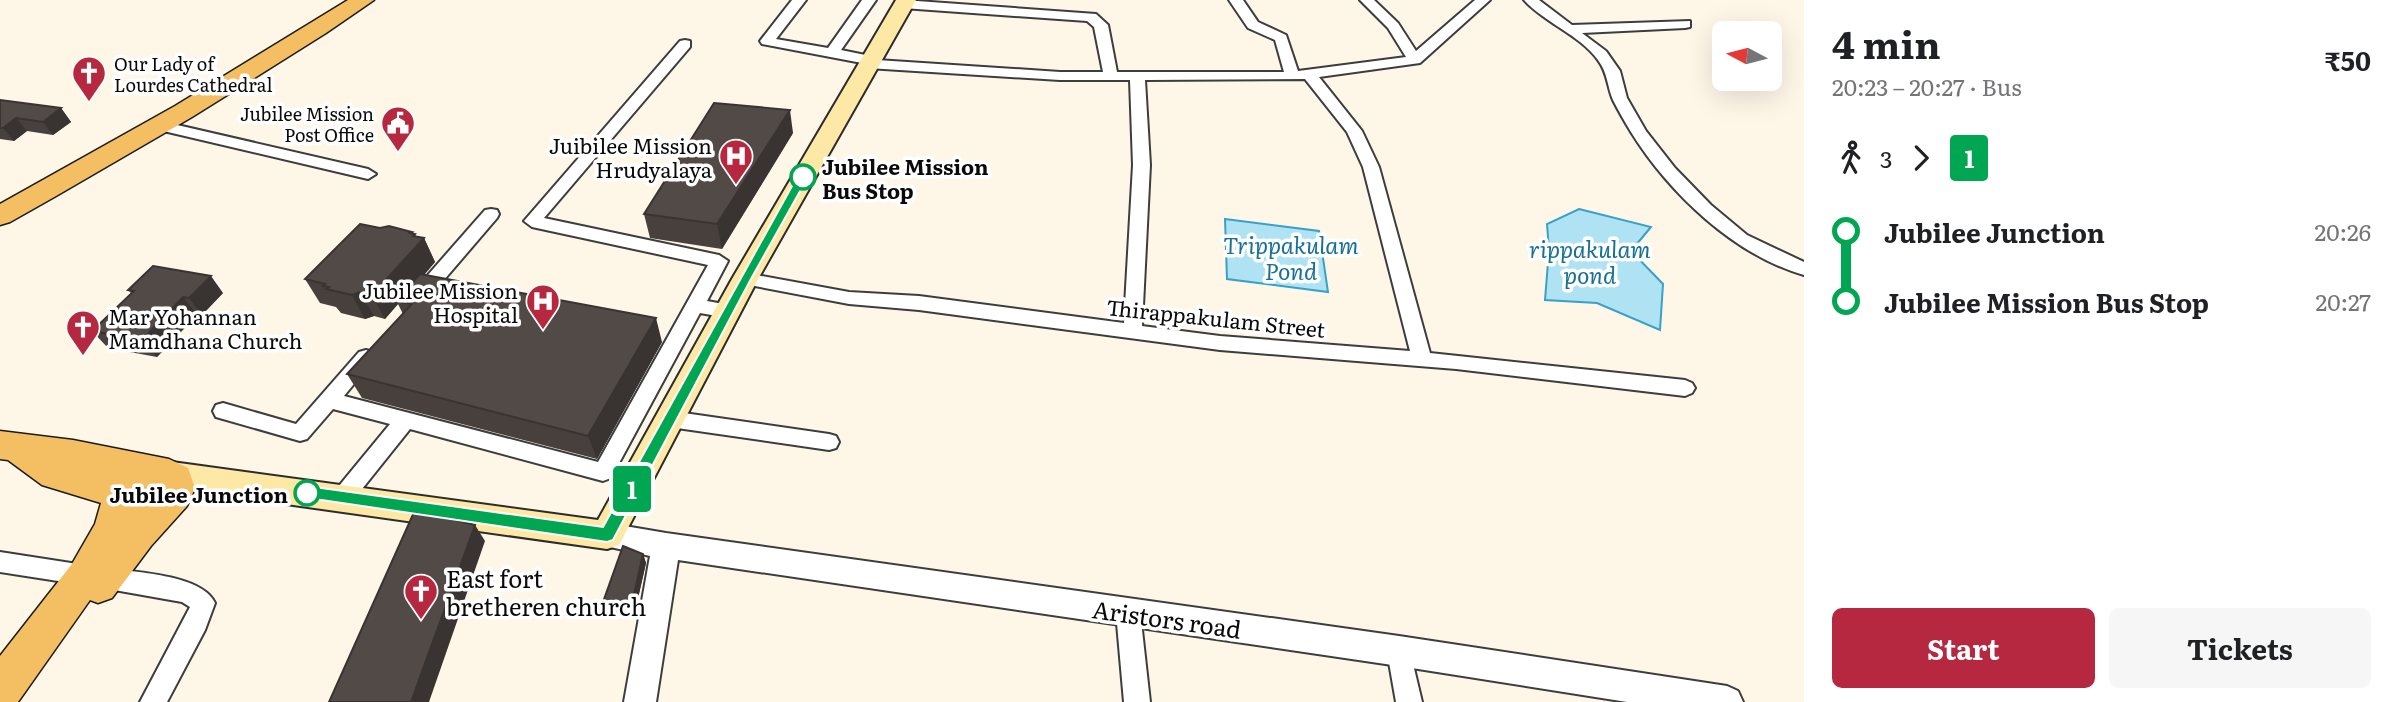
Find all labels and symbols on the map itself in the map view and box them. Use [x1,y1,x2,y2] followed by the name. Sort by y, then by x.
[1712,21,1782,91] north arrow
[114,50,272,98] place label: Our Lady of Lourdes Cathedral
[70,54,108,103] church icon: Our Lady of Lourdes Cathedral
[240,100,374,148] place label: Jubilee Mission Post Office
[379,104,417,153] public building icon: Jubilee Mission Post Office
[549,129,713,184] place label: Juibilee Mission Hrudyalaya
[717,137,755,186] hospital icon: Juibilee Mission Hrudyalaya
[822,150,989,205] place label: Jubilee Mission Bus Stop
[790,164,816,190] marker: Jubilee Mission Bus Stop
[1223,227,1359,287] water label: Trippakulam Pond
[1529,231,1651,291] water label: rippakulam pond
[362,274,518,329] place label: Jubilee Mission Hospital
[524,282,562,331] hospital icon: Jubilee Mission Hospital
[1105,290,1327,344] street label: Thirappakulam Street
[108,300,302,355] place label: Mar Yohannan Mamdhana Church
[64,308,102,357] church icon: Mar Yohannan Mamdhana Church
[609,466,655,512] line badge: 1
[110,478,288,509] place label: Jubilee Junction
[294,480,320,506] marker: Jubilee Junction
[446,560,646,623] place label: East fort bretheren church
[402,572,440,621] church icon: East fort bretheren church
[1090,590,1244,646] street label: Aristors road

